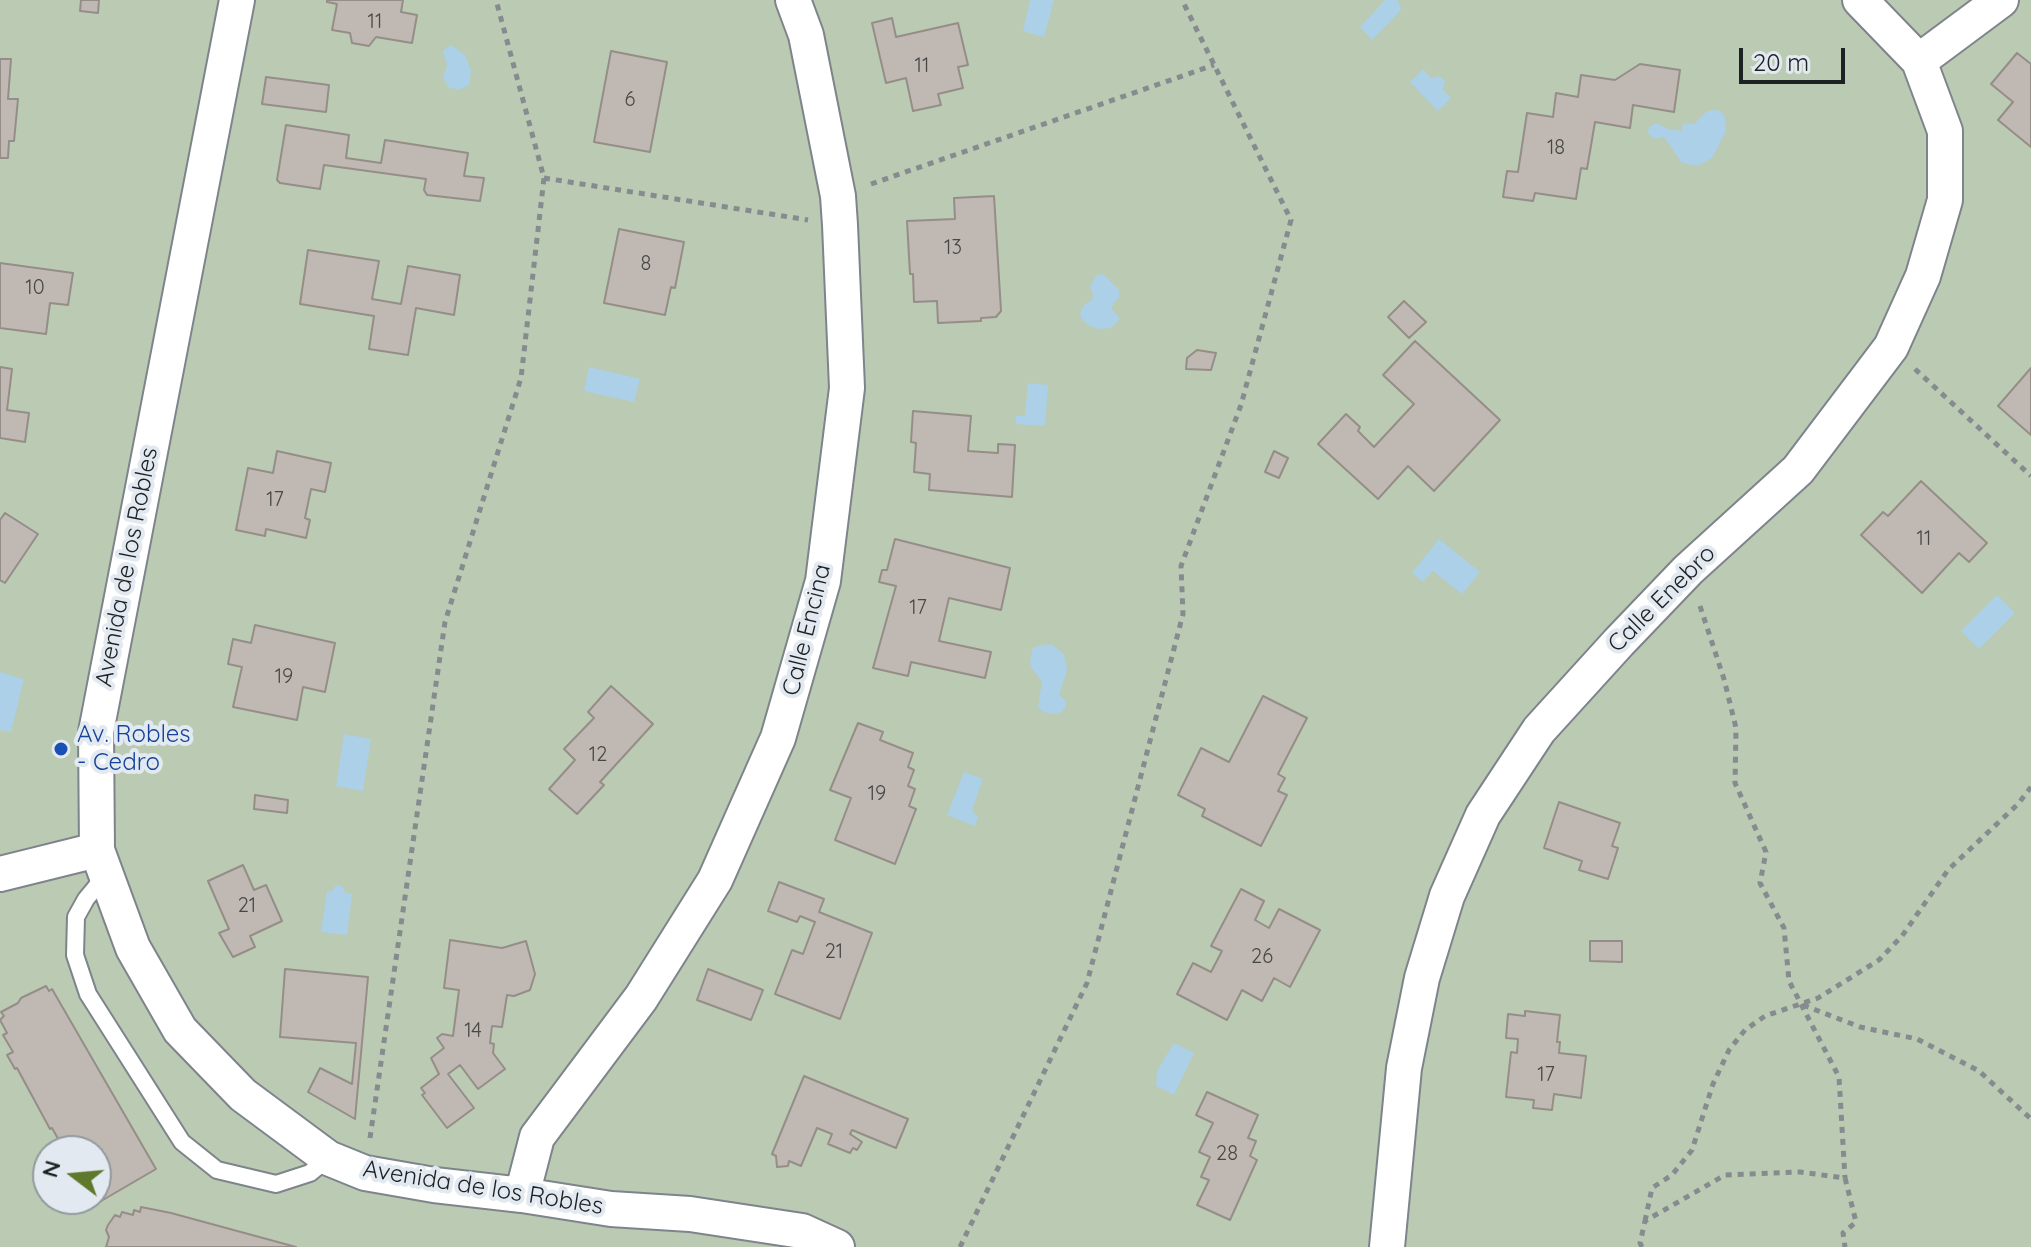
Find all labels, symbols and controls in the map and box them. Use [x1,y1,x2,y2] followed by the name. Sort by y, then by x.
[368,10,382,34] house number: 11
[1743,32,1849,82] scale bar
[1753,47,1809,77] text: 20 m
[915,54,929,78] house number: 11
[625,88,635,112] house number: 6
[1547,136,1565,160] house number: 18
[944,236,962,260] house number: 13
[641,252,651,276] house number: 8
[25,276,45,300] house number: 10
[90,445,164,689] street label: Avenida de los Robles
[266,488,284,512] house number: 17
[1917,527,1931,551] house number: 11
[1602,539,1722,659] street label: Calle Enebro
[777,561,837,699] street label: Calle Encina
[909,596,927,620] house number: 17
[275,665,293,689] house number: 19
[77,721,191,777] place label: Av. Robles - Cedro
[52,740,70,758] marker: Av. Robles - Cedro
[589,743,607,767] house number: 12
[868,782,886,806] house number: 19
[238,894,256,918] house number: 21
[825,940,843,964] house number: 21
[1251,945,1273,969] house number: 26
[464,1019,482,1043] house number: 14
[1537,1063,1555,1087] house number: 17
[32,1135,112,1215] north arrow
[1216,1142,1238,1166] house number: 28
[361,1155,605,1221] street label: Avenida de los Robles
[35,1157,67,1181] text: N

